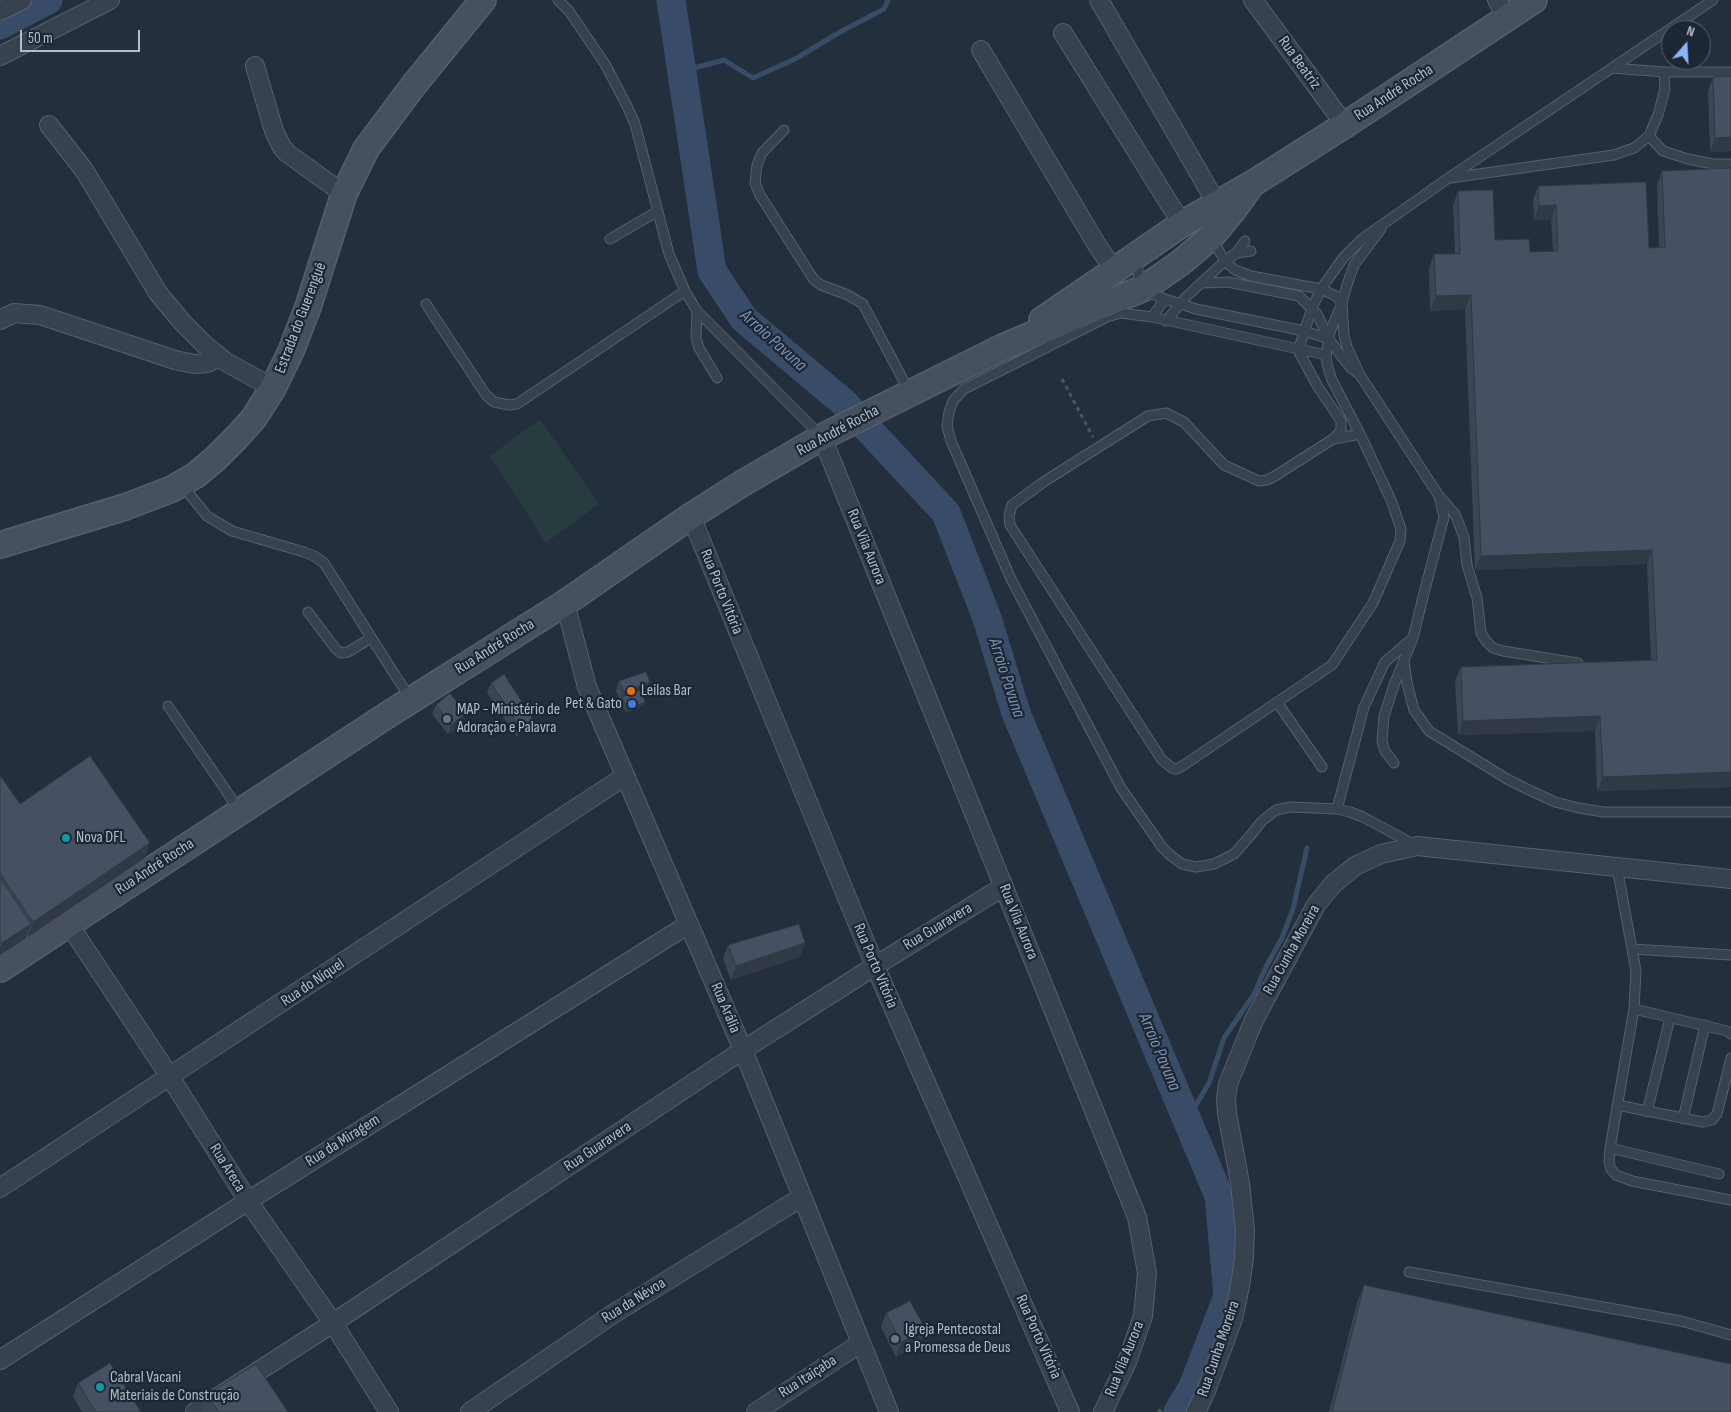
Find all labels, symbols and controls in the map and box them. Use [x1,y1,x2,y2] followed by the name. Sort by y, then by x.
[22,20,142,52] scale bar
[1661,20,1711,70] north arrow
[1684,22,1697,41] text: N
[28,29,53,48] text: 50 m
[1273,33,1325,93] street label: Rua Beatriz
[1351,60,1437,126] street label: Rua André Rocha
[271,260,331,376] street label: Estrada do Guerenguê
[735,305,811,377] water label: Arroio Pavuna
[794,401,882,461] street label: Rua André Rocha
[842,506,890,588] street label: Rua Vila Aurora
[695,547,747,637] street label: Rua Porto Vitória
[452,615,538,679] street label: Rua André Rocha
[983,636,1029,720] water label: Arroio Pavuna
[641,681,691,701] place label: Leilas Bar
[625,685,637,697] marker: Leilas Bar
[565,694,622,714] place label: Pet & Gato
[626,698,638,710] marker: Pet & Gato
[457,700,560,738] place label: MAP - Ministério de Adoração e Palavra
[441,713,453,725] marker: MAP - Ministério de Adoração e Palavra
[76,828,125,848] place label: Nova DFL
[60,832,72,844] marker: Nova DFL
[112,834,198,900] street label: Rua André Rocha
[994,881,1042,963] street label: Rua Vila Aurora
[900,899,976,955] street label: Rua Guaravera
[1259,902,1325,998] street label: Rua Cunha Moreira
[849,921,901,1011] street label: Rua Porto Vitória
[278,955,348,1011] street label: Rua do Níquel
[706,980,744,1036] street label: Rua Arália
[1133,1010,1185,1094] water label: Arroio Pavuna
[302,1111,384,1171] street label: Rua da Miragem
[561,1118,635,1176] street label: Rua Guaravera
[205,1140,249,1196] street label: Rua Areca
[599,1274,669,1328] street label: Rua da Névoa
[1011,1292,1065,1382] street label: Rua Porto Vitória
[1194,1299,1244,1399] street label: Rua Cunha Moreira
[1101,1318,1149,1400] street label: Rua Vila Aurora
[905,1320,1010,1358] place label: Igreja Pentecostal a Promessa de Deus
[889,1333,901,1345] marker: Igreja Pentecostal a Promessa de Deus
[775,1351,841,1403] street label: Rua Itaiçaba
[110,1368,239,1406] place label: Cabral Vacani Materiais de Construção
[94,1381,106,1393] marker: Cabral Vacani Materiais de Construção

